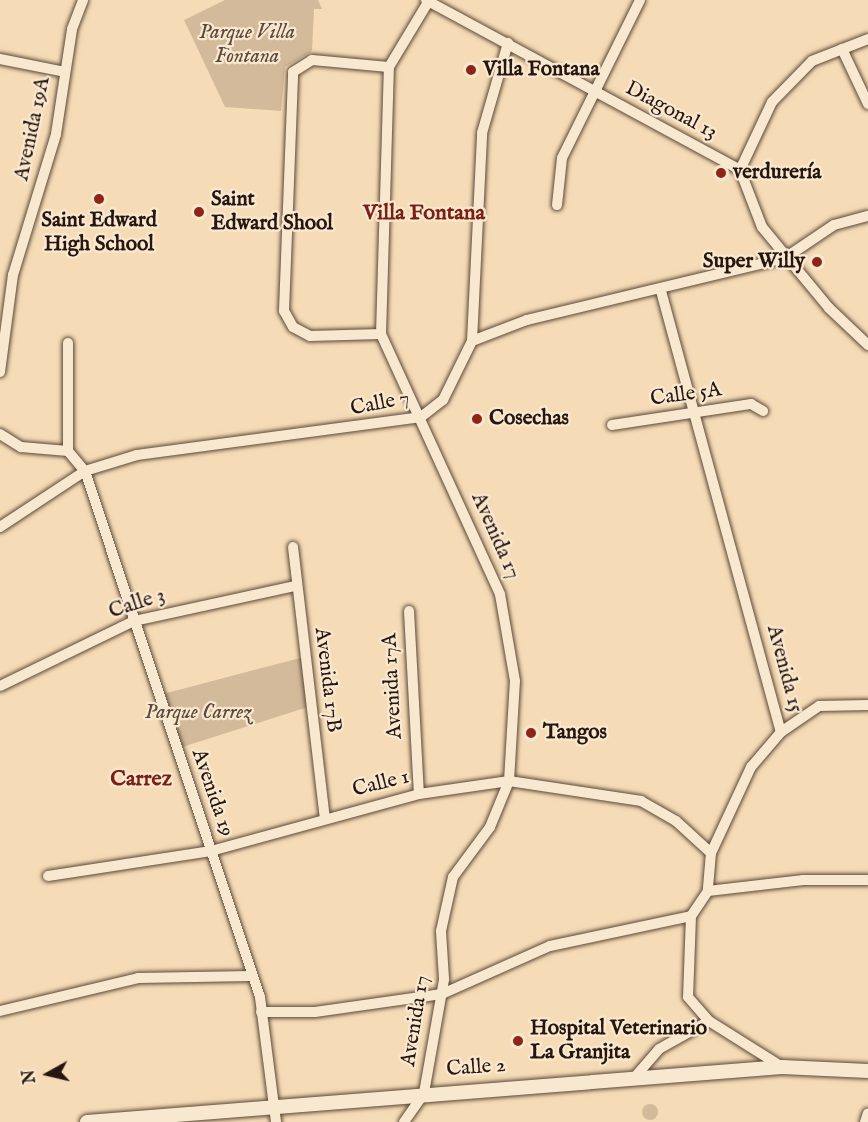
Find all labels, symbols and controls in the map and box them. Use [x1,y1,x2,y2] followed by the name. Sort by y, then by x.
[199,20,295,70] park label: Parque Villa Fontana
[483,57,600,83] place label: Villa Fontana
[464,63,478,77] marker: Villa Fontana
[10,75,56,183] street label: Avenida 19A
[621,76,721,146] street label: Diagonal 13
[733,160,821,186] place label: verdurería
[714,166,728,180] marker: verdurería
[211,187,333,237] place label: Saint Edward Shool
[92,192,106,206] marker: Saint Edward High School
[363,201,485,227] district label: Villa Fontana
[192,205,206,219] marker: Saint Edward Shool
[41,208,157,258] place label: Saint Edward High School
[703,249,805,275] place label: Super Willy
[810,255,824,269] marker: Super Willy
[649,378,723,412] street label: Calle 5A
[348,386,412,422] street label: Calle 7
[489,406,569,432] place label: Cosechas
[470,412,484,426] marker: Cosechas
[465,489,525,583] street label: Avenida 17
[106,583,168,625] street label: Calle 3
[760,622,808,716] street label: Avenida 15
[308,626,346,734] street label: Avenida 17B
[378,632,408,740] street label: Avenida 17A
[145,700,251,726] park label: Parque Carrez
[543,720,607,746] place label: Tangos
[524,726,538,740] marker: Tangos
[185,746,239,840] street label: Avenida 19
[350,765,412,803] street label: Calle 1
[110,767,172,793] district label: Carrez
[396,974,436,1068] street label: Avenida 17
[530,1016,707,1066] place label: Hospital Veterinario La Granjita
[511,1034,525,1048] marker: Hospital Veterinario La Granjita
[18,1044,78,1104] north arrow
[445,1053,507,1083] street label: Calle 2
[19,1068,41,1085] text: N

